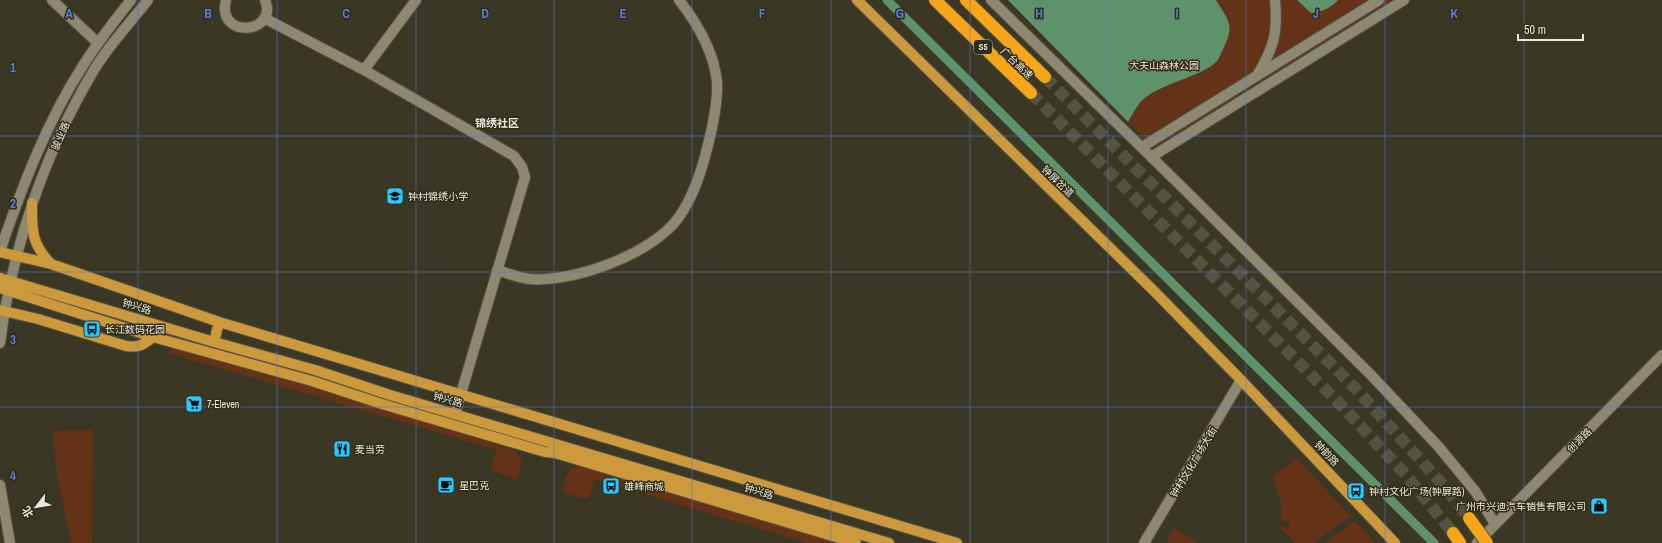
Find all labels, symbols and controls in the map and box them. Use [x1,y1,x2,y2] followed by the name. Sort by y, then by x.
[65,5,73,22] text: A
[204,5,212,22] text: B
[342,5,350,22] text: C
[481,5,489,22] text: D
[619,5,627,22] text: E
[759,5,766,22] text: F
[896,5,904,22] text: G
[1035,5,1043,22] text: H
[1176,5,1179,22] text: I
[1313,5,1319,22] text: J
[1450,5,1458,22] text: K
[1518,16,1583,42] scale bar
[1524,22,1546,38] text: 50 m
[974,40,992,54] road number: S5
[998,45,1036,82] street label: 广台高速
[10,59,16,76] text: 1
[1129,59,1199,72] park label: 大夫山森林公园
[475,116,519,130] district label: 锦绣社区
[49,120,72,153] street label: 骏业路
[1039,163,1077,200] street label: 钟屏岔道
[385,186,405,206] school or university icon: 钟村锦绣小学
[408,190,468,203] place label: 钟村锦绣小学
[10,195,16,212] text: 2
[121,296,153,317] street label: 钟兴路
[82,319,102,339] bus stop icon: 长江数码花园
[105,323,165,336] place label: 长江数码花园
[10,331,16,348] text: 3
[432,389,464,410] street label: 钟兴路
[184,394,204,414] supermarket icon: 7-Eleven
[207,398,239,411] place label: 7-Eleven
[1167,425,1220,500] street label: 钟村文化广场大街
[1564,425,1595,456] street label: 创源路
[1312,438,1342,469] street label: 钟韵路
[332,439,352,459] restaurant icon: 麦当劳
[355,443,385,456] place label: 麦当劳
[10,467,16,484] text: 4
[436,475,456,495] cafe icon: 星巴克
[601,476,621,496] bus stop icon: 雄峰商城
[459,479,489,492] place label: 星巴克
[624,480,664,493] place label: 雄峰商城
[743,481,775,502] street label: 钟兴路
[1346,481,1366,501] bus stop icon: 钟村文化广场(钟屏路)
[1369,485,1465,498] place label: 钟村文化广场(钟屏路)
[16,487,56,527] north arrow
[1589,496,1609,516] shop icon: 广州市兴迪汽车销售有限公司
[1456,500,1586,513] place label: 广州市兴迪汽车销售有限公司
[19,504,36,520] text: 北

